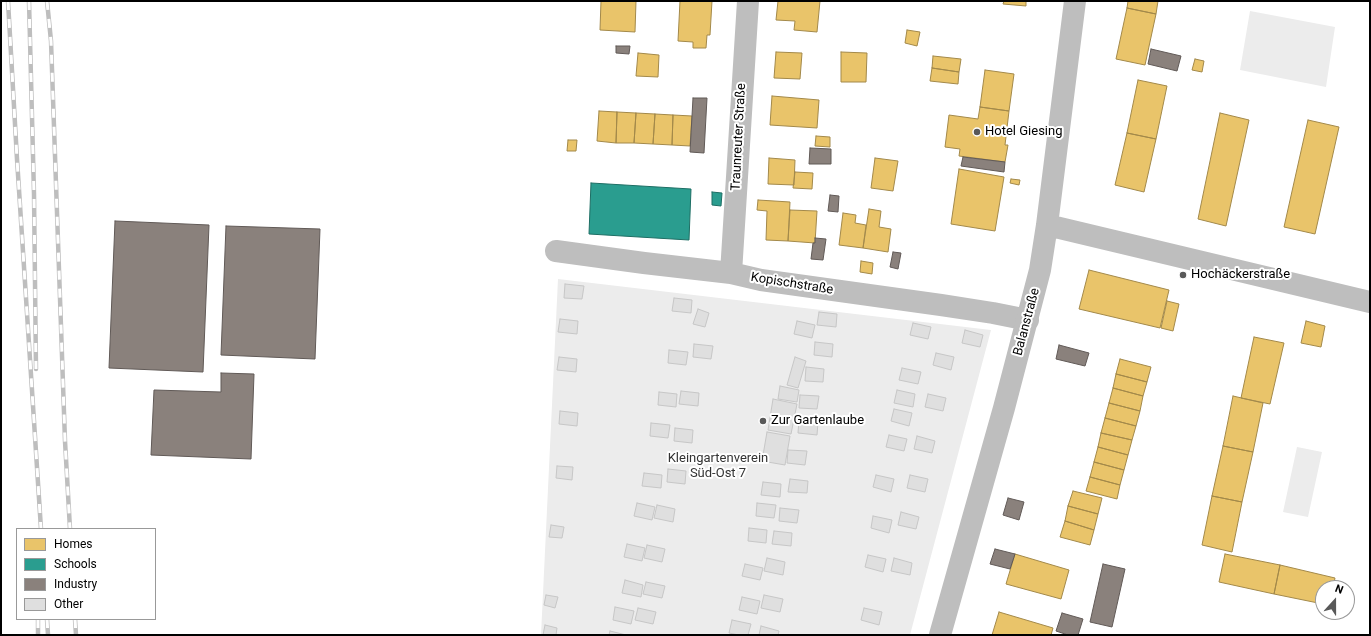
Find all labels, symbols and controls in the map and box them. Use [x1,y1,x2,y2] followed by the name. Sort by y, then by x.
[728,83,750,191] street label: Traunreuter Straße
[985,124,1062,140] place label: Hotel Giesing
[972,127,982,137] marker: Hotel Giesing
[1191,267,1290,283] place label: Hochäckerstraße
[750,270,834,298] street label: Kopischstraße
[1178,270,1188,280] marker: Hochäckerstraße
[1010,286,1044,358] street label: Balanstraße
[771,413,864,429] place label: Zur Gartenlaube
[758,416,768,426] marker: Zur Gartenlaube
[668,451,768,482] park label: Kleingartenverein Süd-Ost 7
[16,528,156,620] legend
[54,537,92,551] text: Homes
[54,557,97,571] text: Schools
[54,577,97,591] text: Industry
[1315,580,1355,620] north arrow
[1333,582,1345,597] text: N
[54,597,83,611] text: Other

